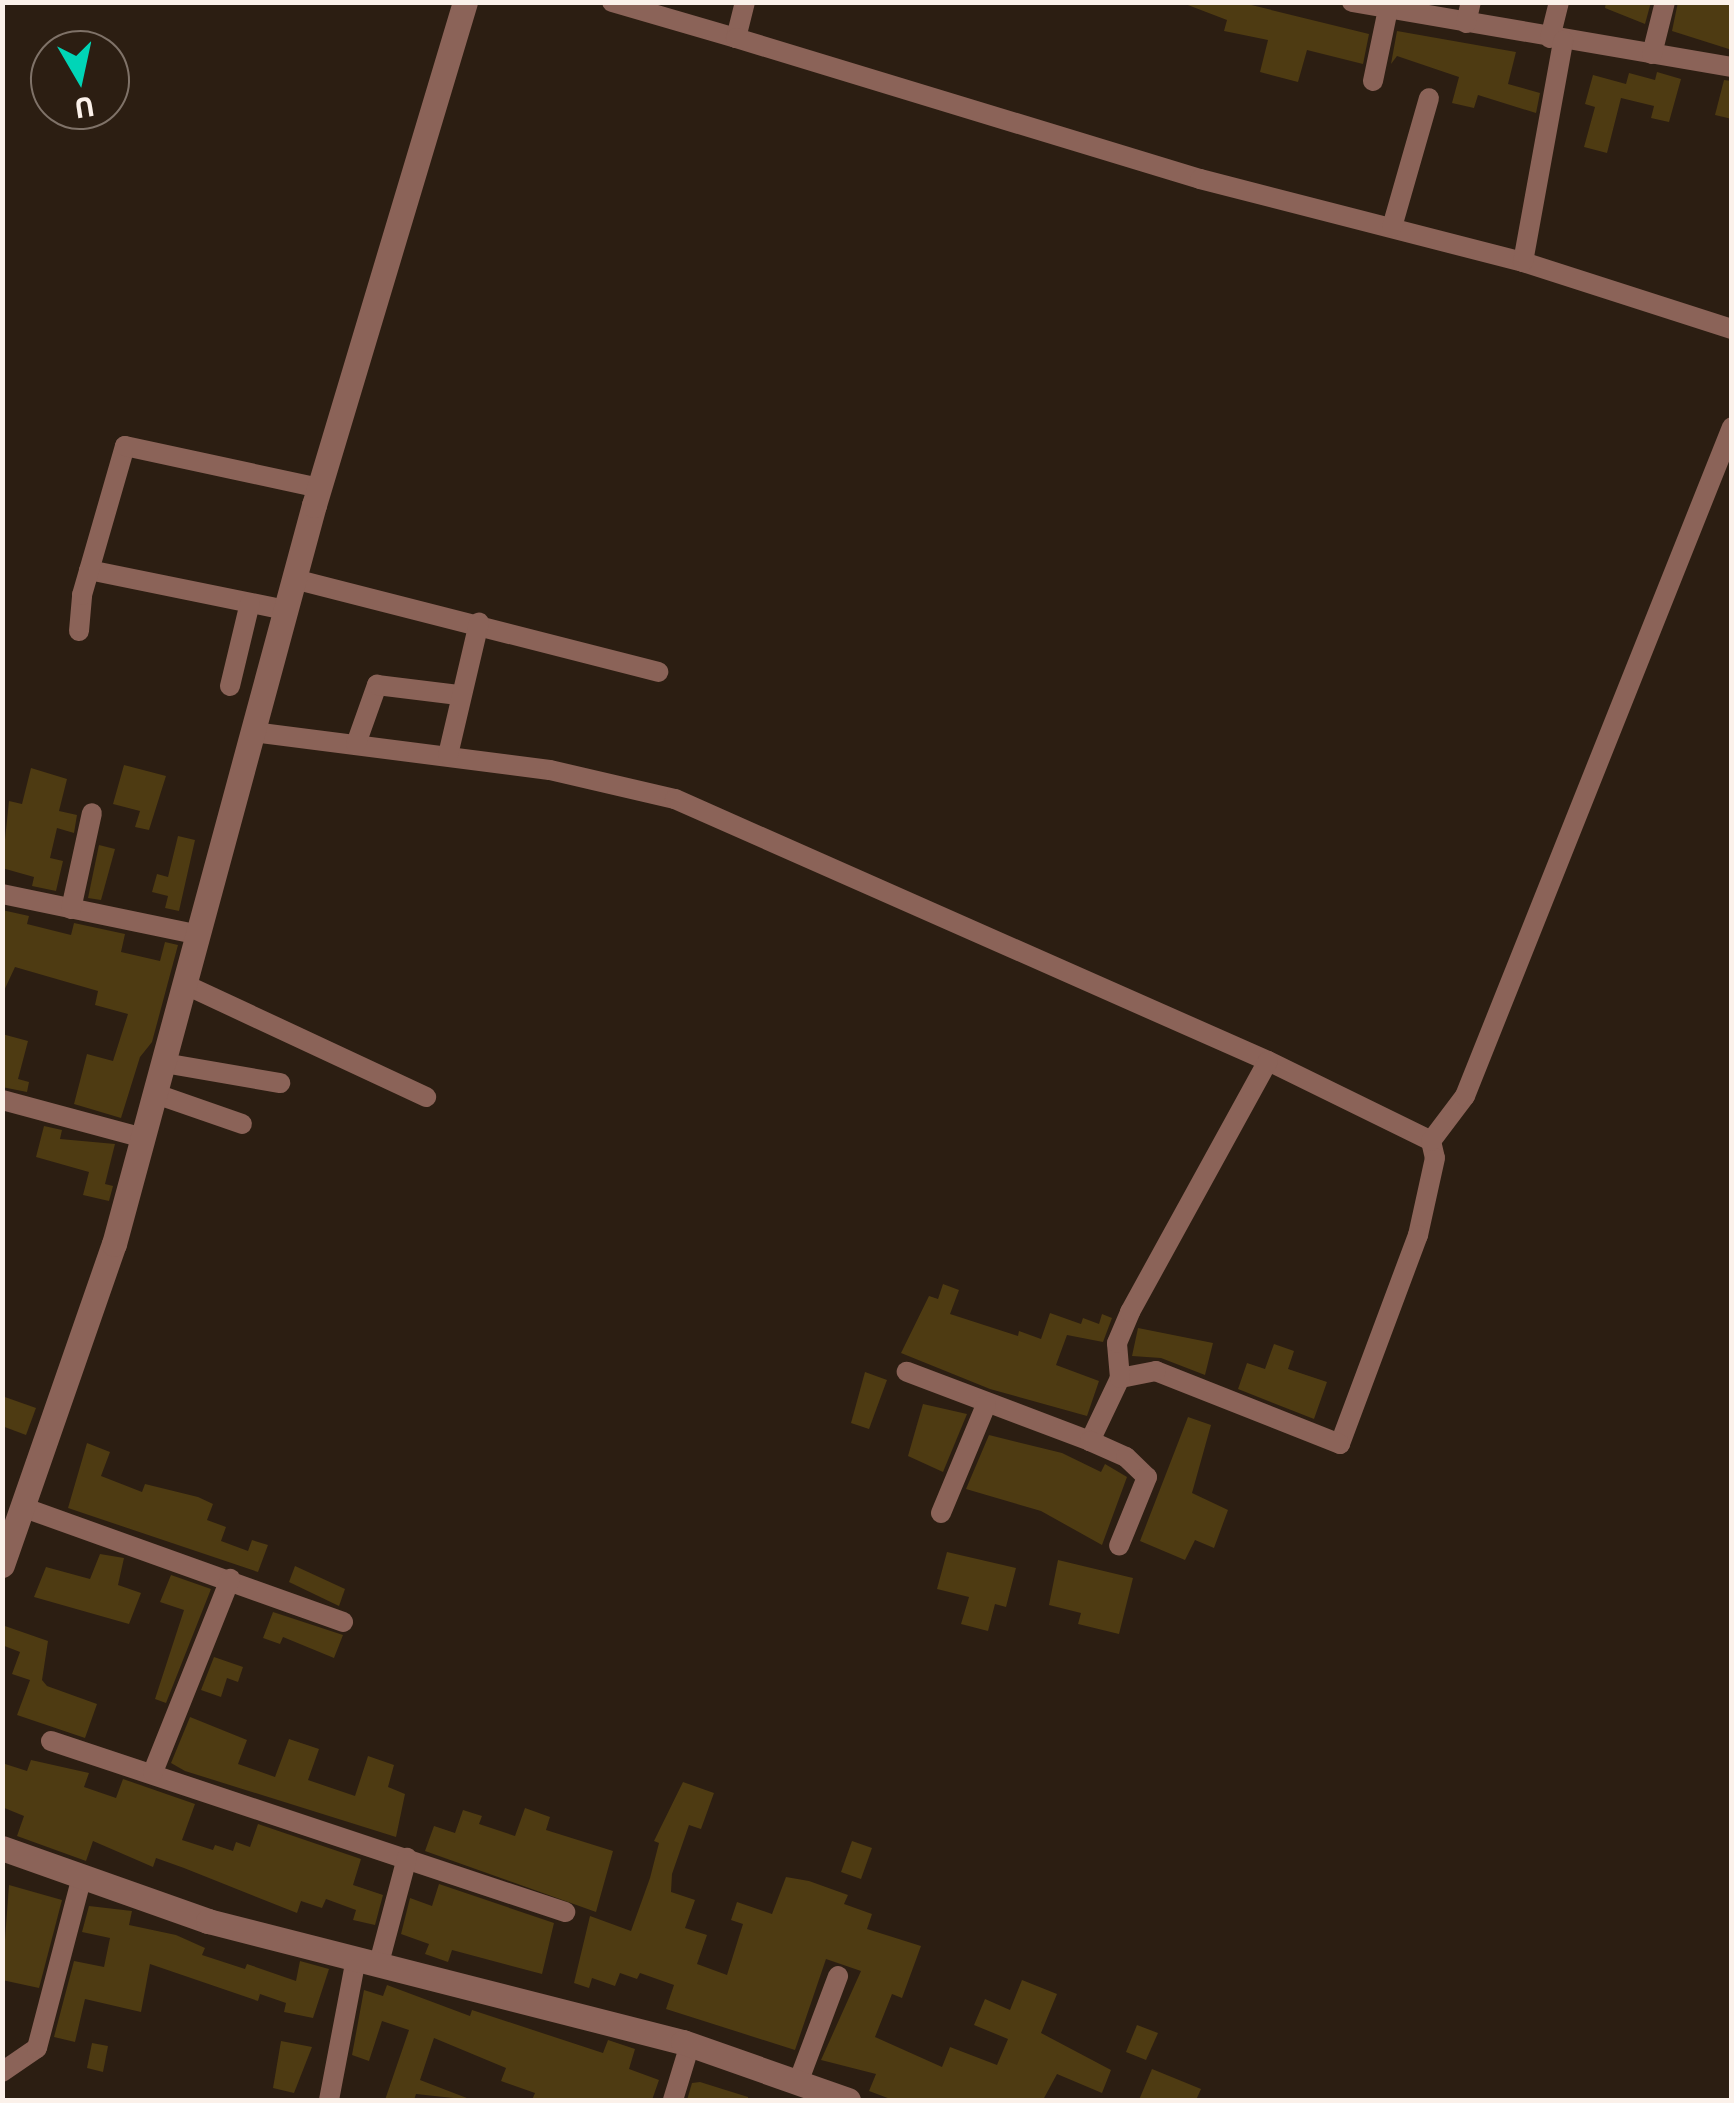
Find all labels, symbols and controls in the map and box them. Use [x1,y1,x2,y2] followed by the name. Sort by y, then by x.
[30,30,130,130] north arrow
[72,88,97,128] text: U

